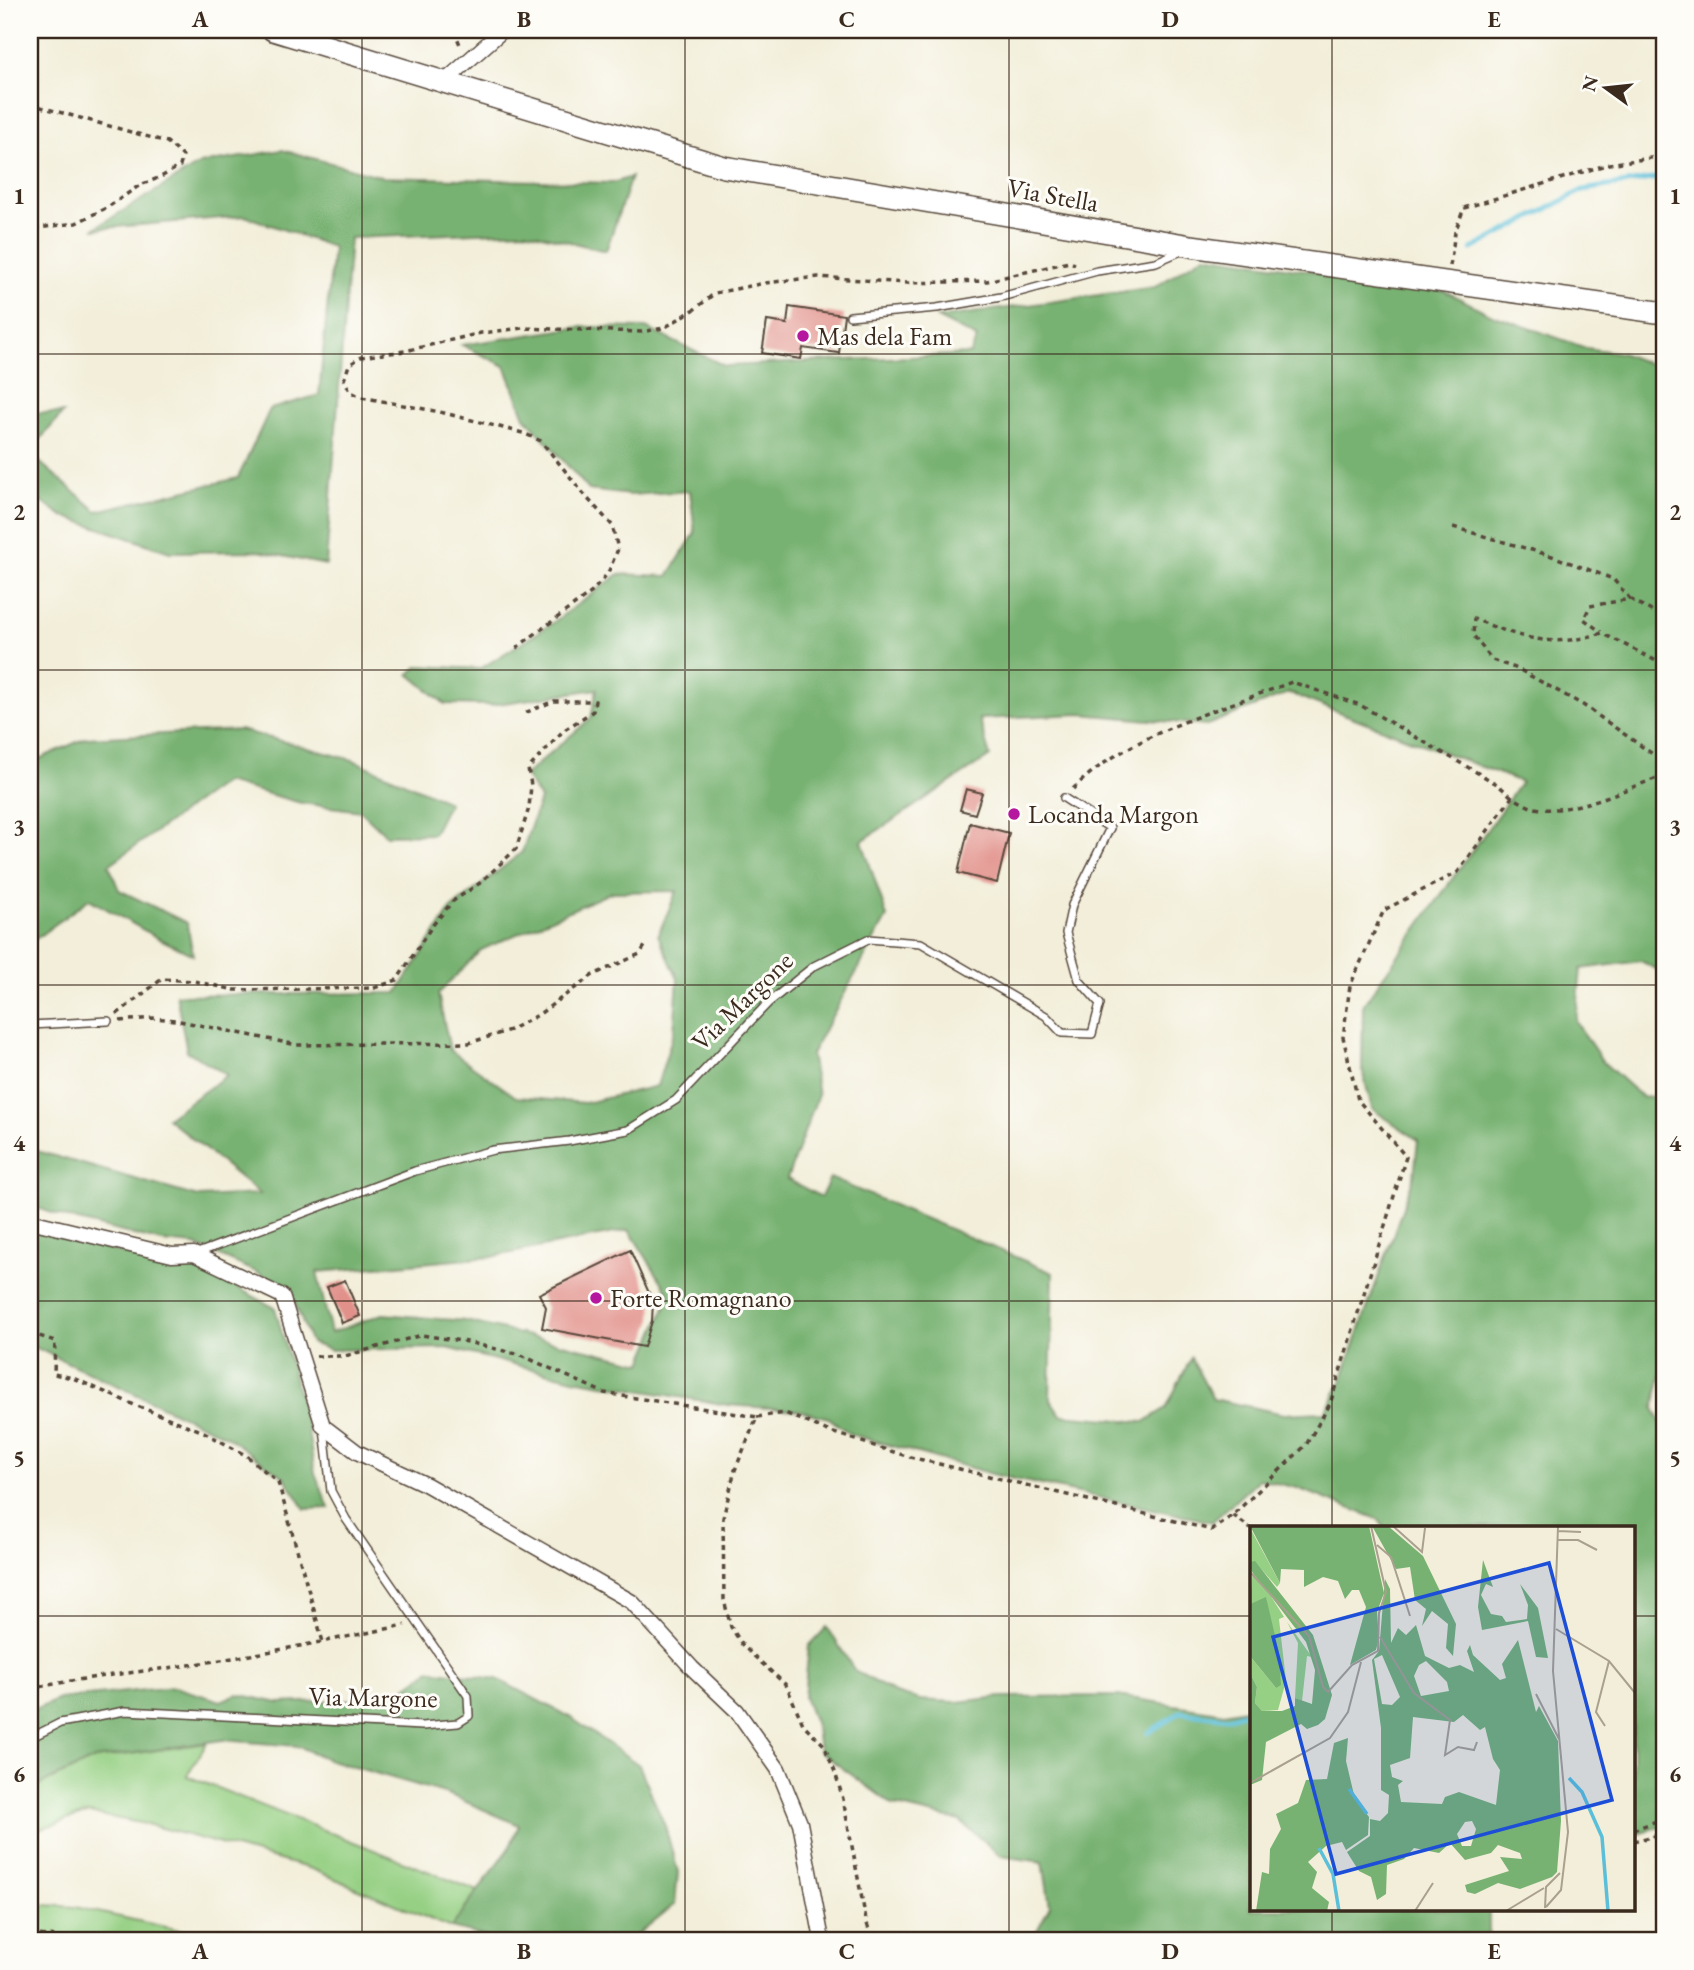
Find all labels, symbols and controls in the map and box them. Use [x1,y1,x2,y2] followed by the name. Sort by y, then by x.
[191,4,209,34] text: A
[517,4,531,34] text: B
[839,4,855,34] text: C
[1161,4,1179,34] text: D
[1487,4,1501,34] text: E
[1572,52,1642,122] north arrow
[1576,72,1604,94] text: N
[1005,170,1102,220] street label: Via Stella
[13,181,25,211] text: 1
[1669,181,1681,211] text: 1
[817,319,952,353] place label: Mas dela Fam
[795,328,811,344] marker: Mas dela Fam
[13,497,25,527] text: 2
[1669,497,1681,527] text: 2
[1028,797,1199,831] place label: Locanda Margon
[1006,806,1022,822] marker: Locanda Margon
[13,812,25,842] text: 3
[1669,812,1681,842] text: 3
[684,944,800,1058] street label: Via Margone
[13,1128,26,1158] text: 4
[1669,1128,1682,1158] text: 4
[610,1281,792,1315] place label: Forte Romagnano
[588,1290,604,1306] marker: Forte Romagnano
[13,1443,25,1473] text: 5
[1669,1443,1681,1473] text: 5
[1250,1526,1634,1910] inset map
[308,1679,438,1715] street label: Via Margone
[13,1759,25,1789] text: 6
[1669,1759,1681,1789] text: 6
[191,1936,209,1966] text: A
[517,1936,531,1966] text: B
[839,1936,855,1966] text: C
[1161,1936,1179,1966] text: D
[1487,1936,1501,1966] text: E

